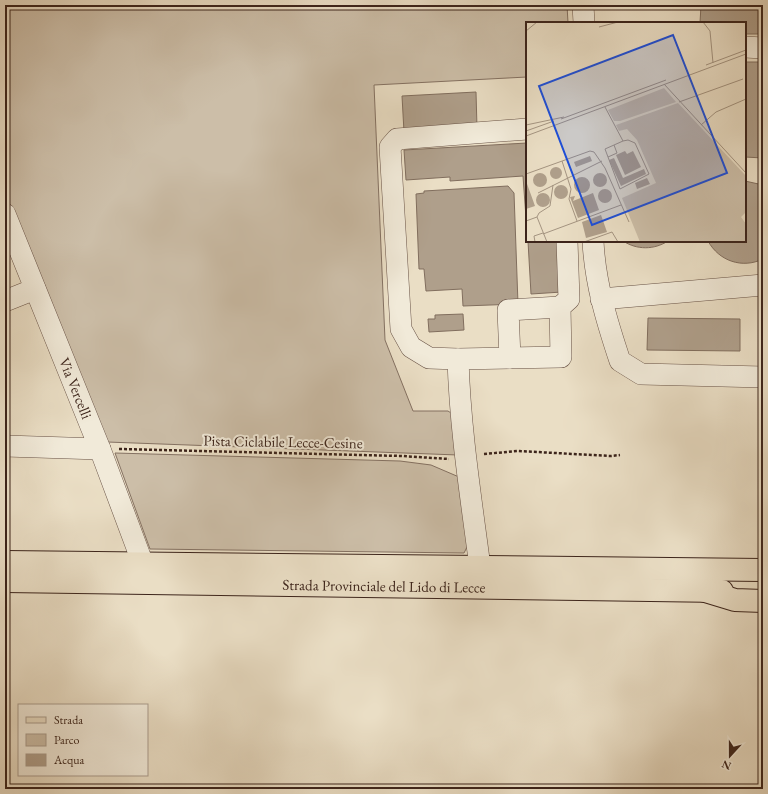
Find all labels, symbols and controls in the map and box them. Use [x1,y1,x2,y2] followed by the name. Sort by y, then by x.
[526,22,746,242] inset map
[55,355,97,422] street label: Via Vercelli
[203,431,363,452] street label: Pista Ciclabile Lecce-Cesine
[282,575,486,597] street label: Strada Provinciale del Lido di Lecce
[18,704,148,776] legend
[54,712,83,728] text: Strada
[54,732,79,748] text: Parco
[710,736,750,776] north arrow
[53,752,85,768] text: Acqua
[720,757,733,773] text: N

